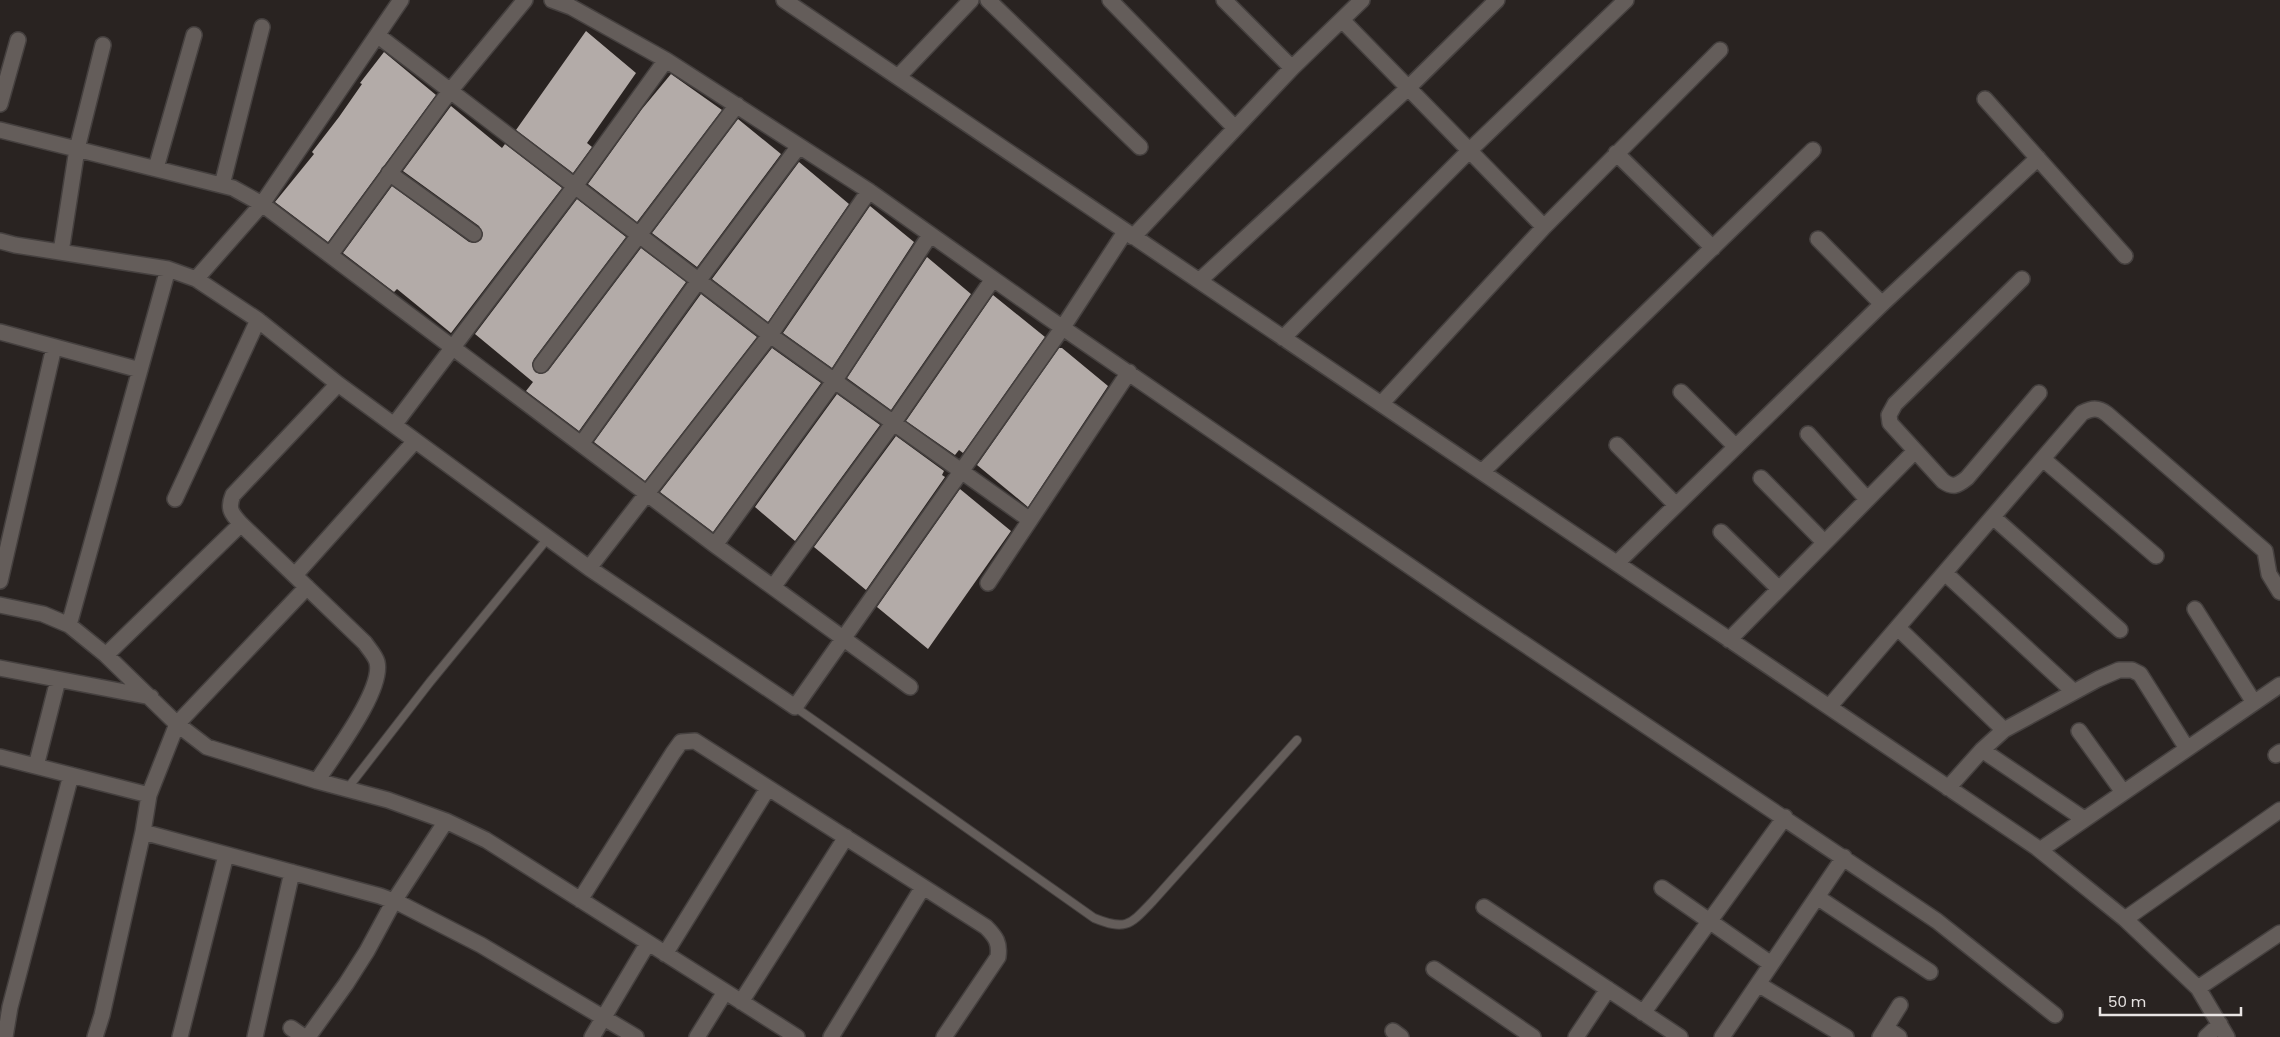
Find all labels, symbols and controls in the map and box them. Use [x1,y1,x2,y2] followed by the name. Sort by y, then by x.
[2100,984,2241,1016] scale bar
[2108,991,2146,1012] text: 50 m

